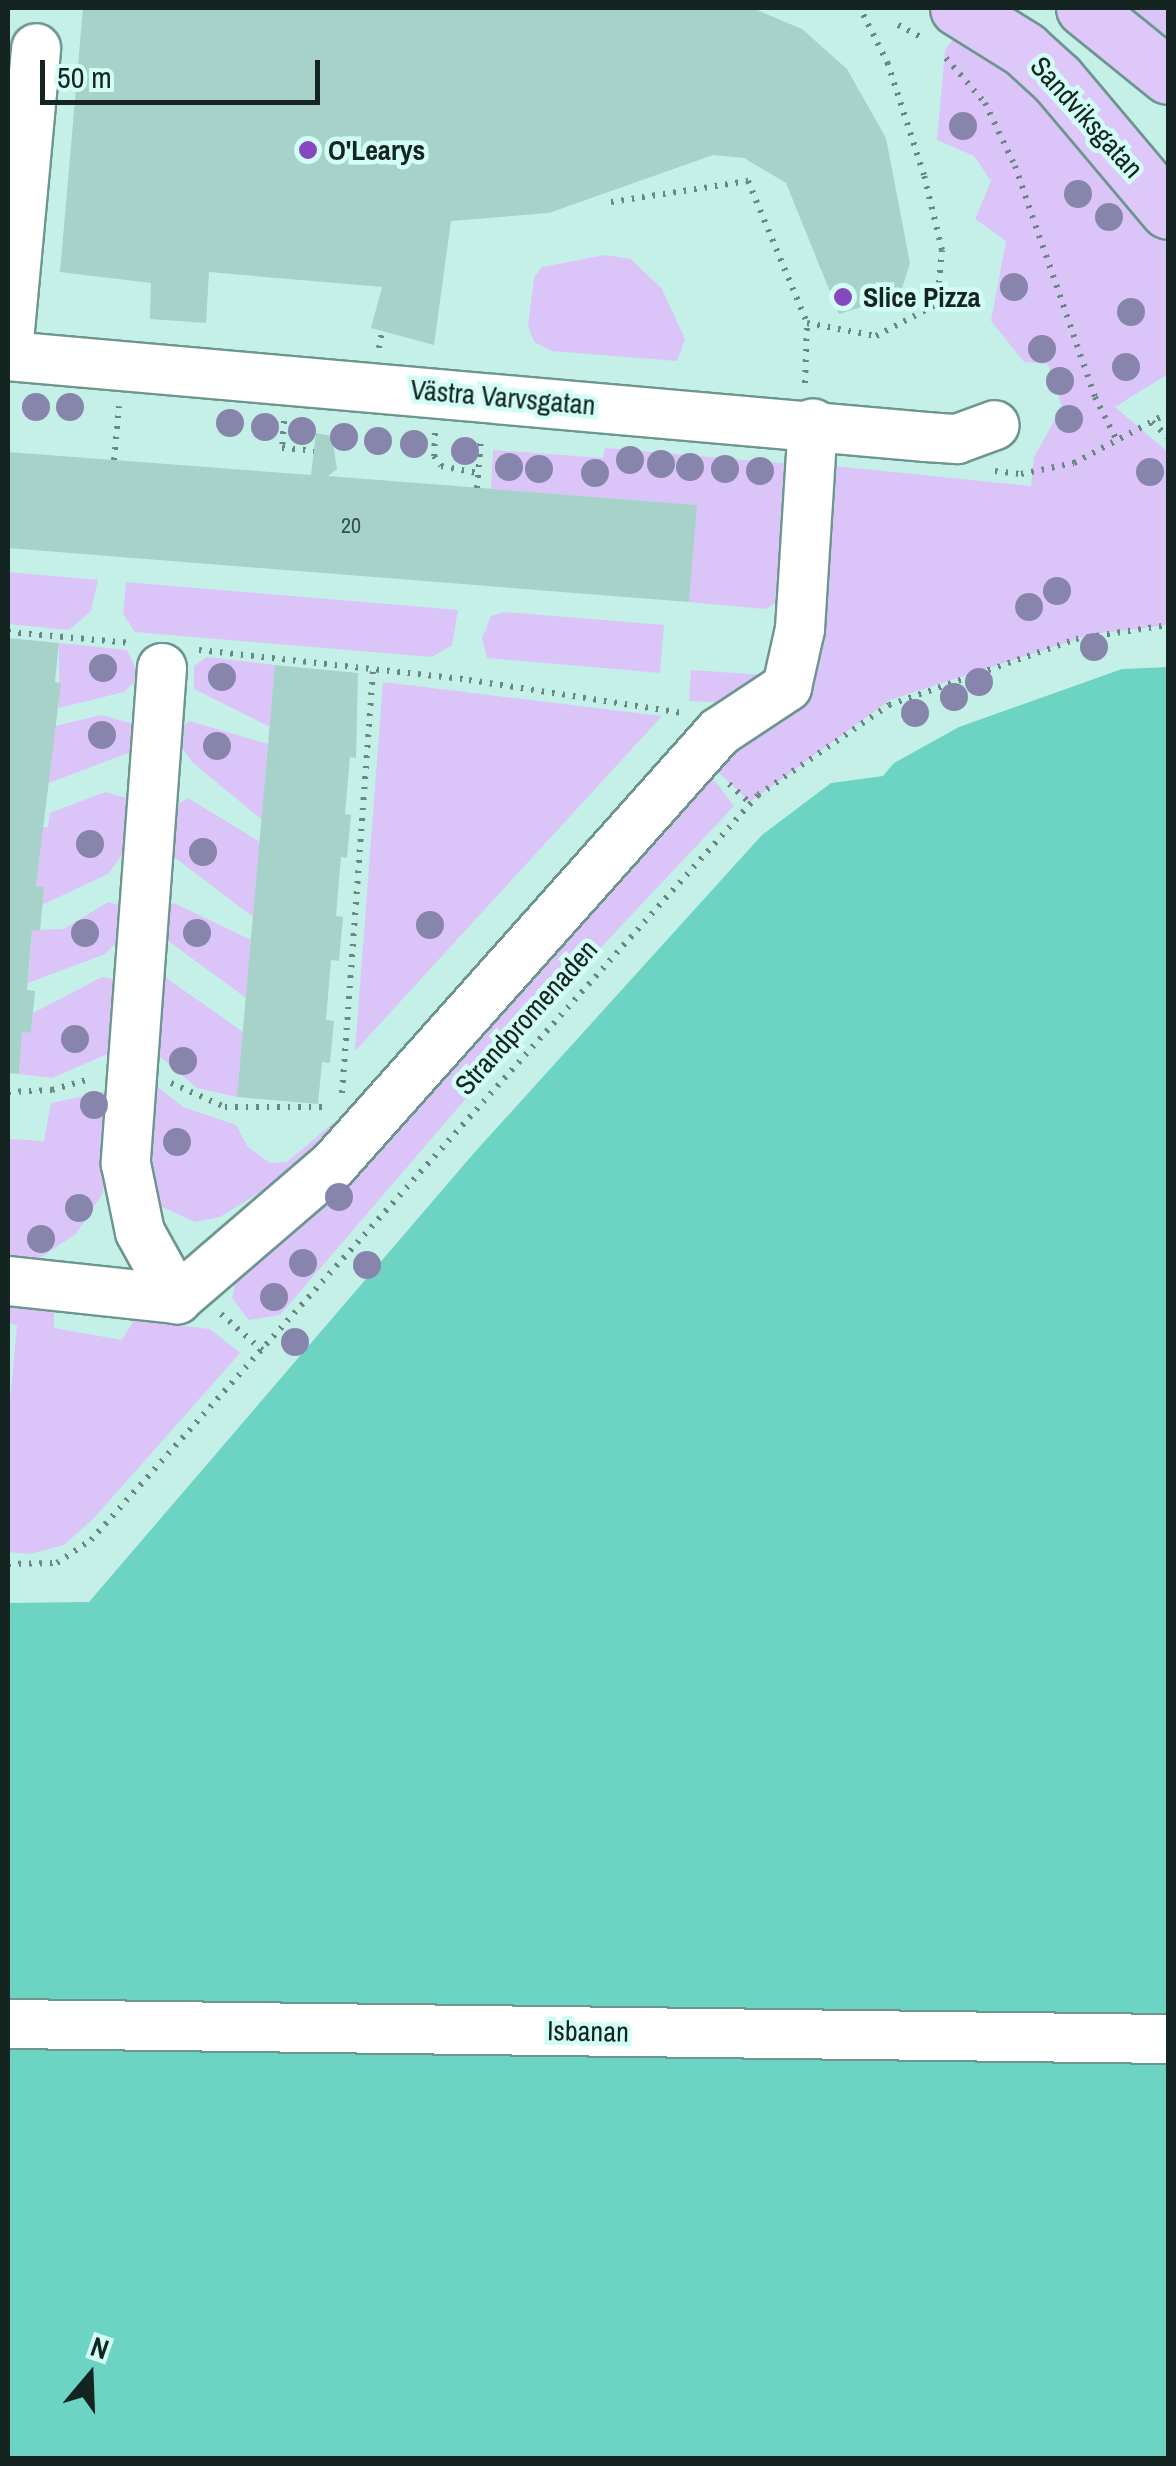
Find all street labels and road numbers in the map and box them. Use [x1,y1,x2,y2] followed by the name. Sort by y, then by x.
[1024,49,1150,185] street label: Sandviksgatan
[409,372,597,422] street label: Västra Varvsgatan
[448,933,604,1101] street label: Strandpromenaden
[547,2013,629,2049] street label: Isbanan

